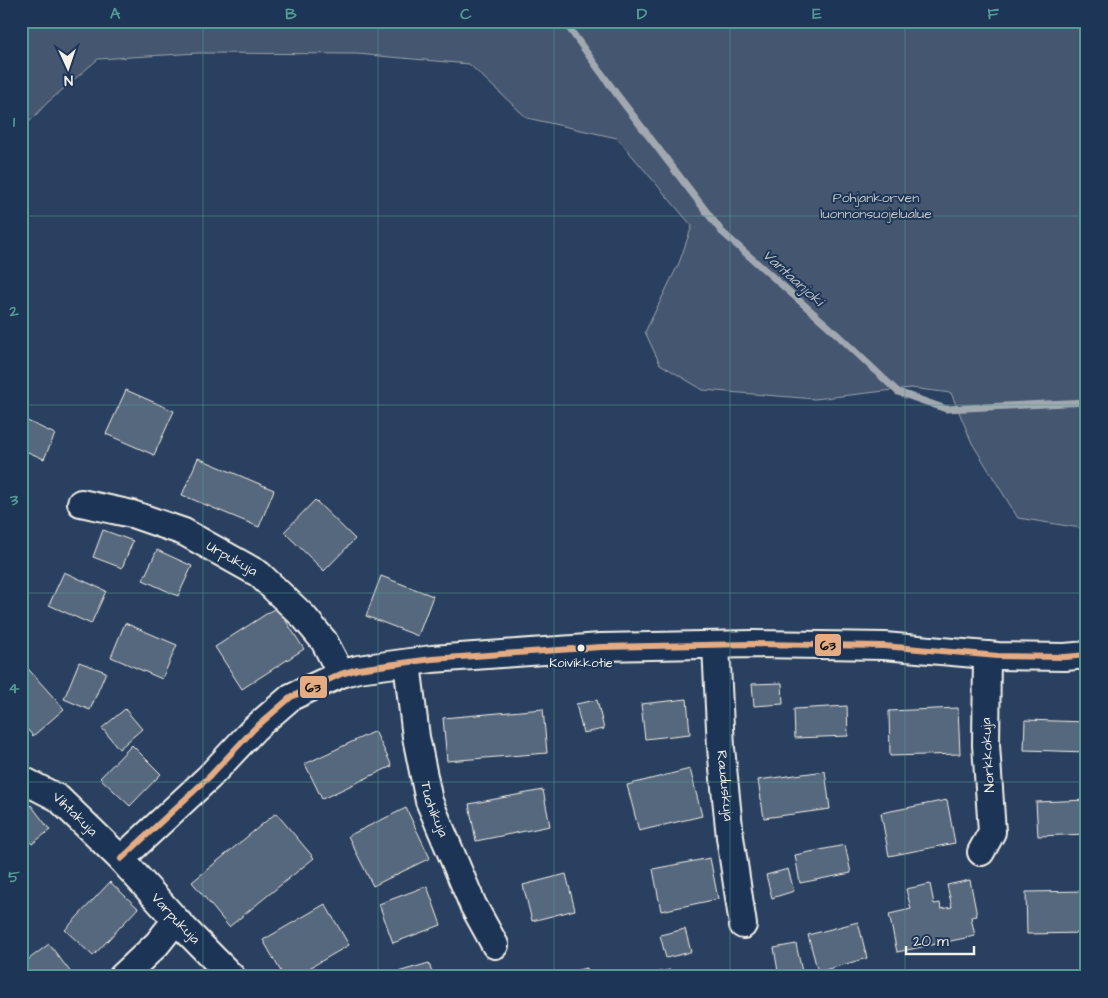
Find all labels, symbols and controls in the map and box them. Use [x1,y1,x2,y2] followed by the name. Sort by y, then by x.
[110,3,121,25] text: A
[285,3,297,25] text: B
[460,3,472,25] text: C
[637,3,648,25] text: D
[812,3,822,25] text: E
[987,3,999,25] text: F
[42,42,92,92] north arrow
[64,70,74,90] text: N
[13,111,16,133] text: 1
[820,188,932,224] park label: Pohjankorven luonnonsuojelualue
[758,245,830,312] water label: Vantaanjoki
[8,300,19,322] text: 2
[9,489,19,511] text: 3
[203,536,261,581] street label: Urpukuja
[814,633,842,657] line badge: 63
[820,636,837,656] text: 63
[576,643,586,653] marker: Koivikkotie
[549,654,613,672] place label: Koivikkotie
[299,675,328,699] line badge: 63
[9,677,20,699] text: 4
[305,678,322,698] text: 63
[976,717,1000,793] street label: Norkkokuja
[711,749,738,822] street label: Rauduskuja
[415,779,453,840] street label: Tuohikuja
[49,787,102,841] street label: Vihtakuja
[8,866,20,888] text: 5
[146,889,205,949] street label: Varpukuja
[906,923,973,955] scale bar
[913,931,949,952] text: 20 m

